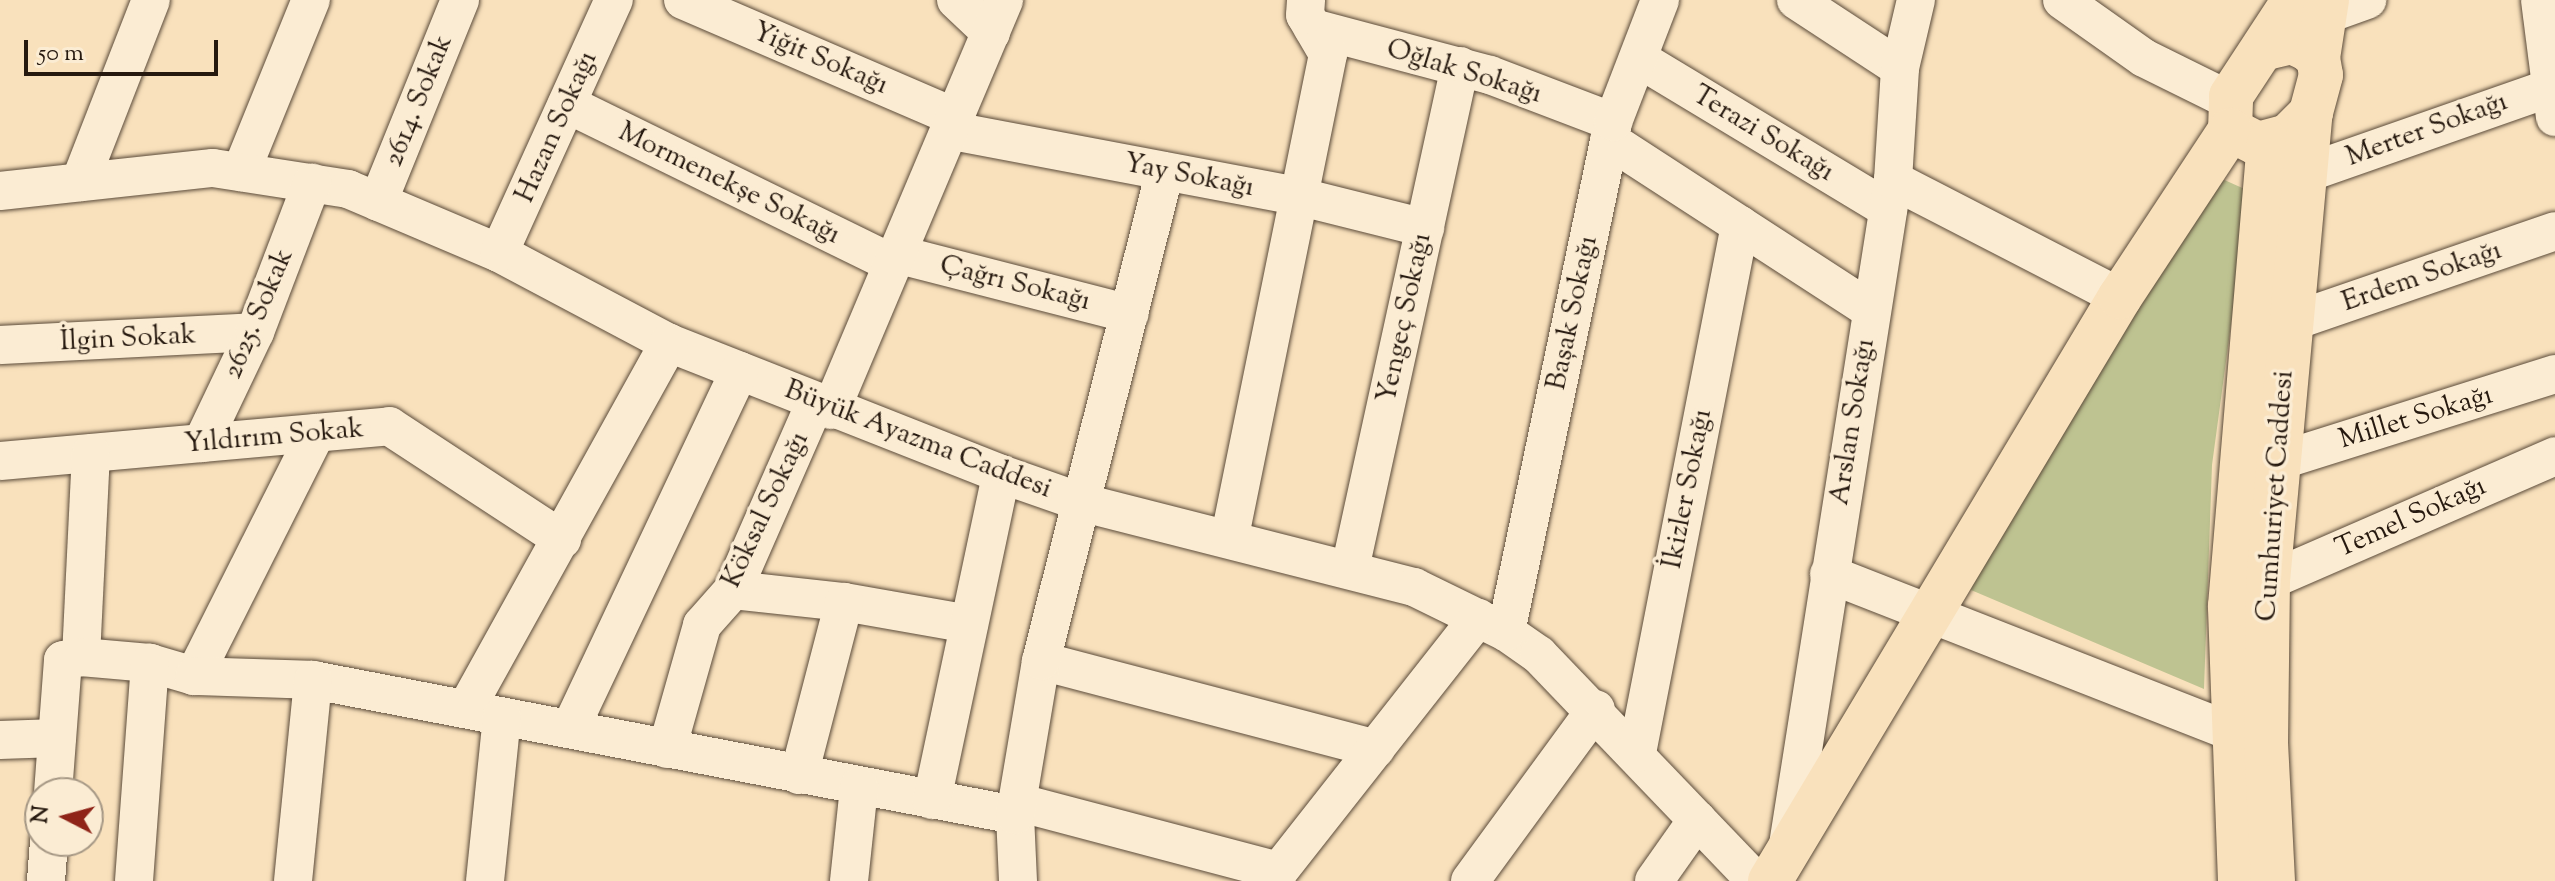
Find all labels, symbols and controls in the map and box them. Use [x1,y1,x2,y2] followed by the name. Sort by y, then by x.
[747,15,893,103] street label: Yiğit Sokağı
[28,24,222,74] scale bar
[377,30,461,172] street label: 2614. Sokak
[1382,32,1546,112] street label: Oğlak Sokağı
[38,37,84,71] text: 50 m
[509,46,605,208] street label: Hazan Sokağı
[1686,79,1840,189] street label: Terazi Sokağı
[2342,85,2512,175] street label: Merter Sokağı
[613,116,845,252] street label: Mormenekşe Sokağı
[1121,147,1257,205] street label: Yay Sokağı
[1371,230,1439,406] street label: Yengeç Sokağı
[1540,233,1606,393] street label: Başak Sokağı
[2338,234,2506,320] street label: Erdem Sokağı
[217,244,301,384] street label: 2625. Sokak
[936,249,1094,319] street label: Çağrı Sokağı
[59,319,197,359] street label: İlgin Sokak
[1823,336,1883,508] street label: Arslan Sokağı
[2250,369,2302,623] street label: Cumhuriyet Caddesi
[780,374,1056,506] street label: Büyük Ayazma Caddesi
[2335,379,2497,457] street label: Millet Sokağı
[1656,406,1720,572] street label: İkizler Sokağı
[183,412,365,462] street label: Yıldırım Sokak
[715,427,817,593] street label: Köksal Sokağı
[2331,470,2491,566] street label: Temel Sokağı
[24,777,104,857] north arrow
[25,804,59,825] text: N

